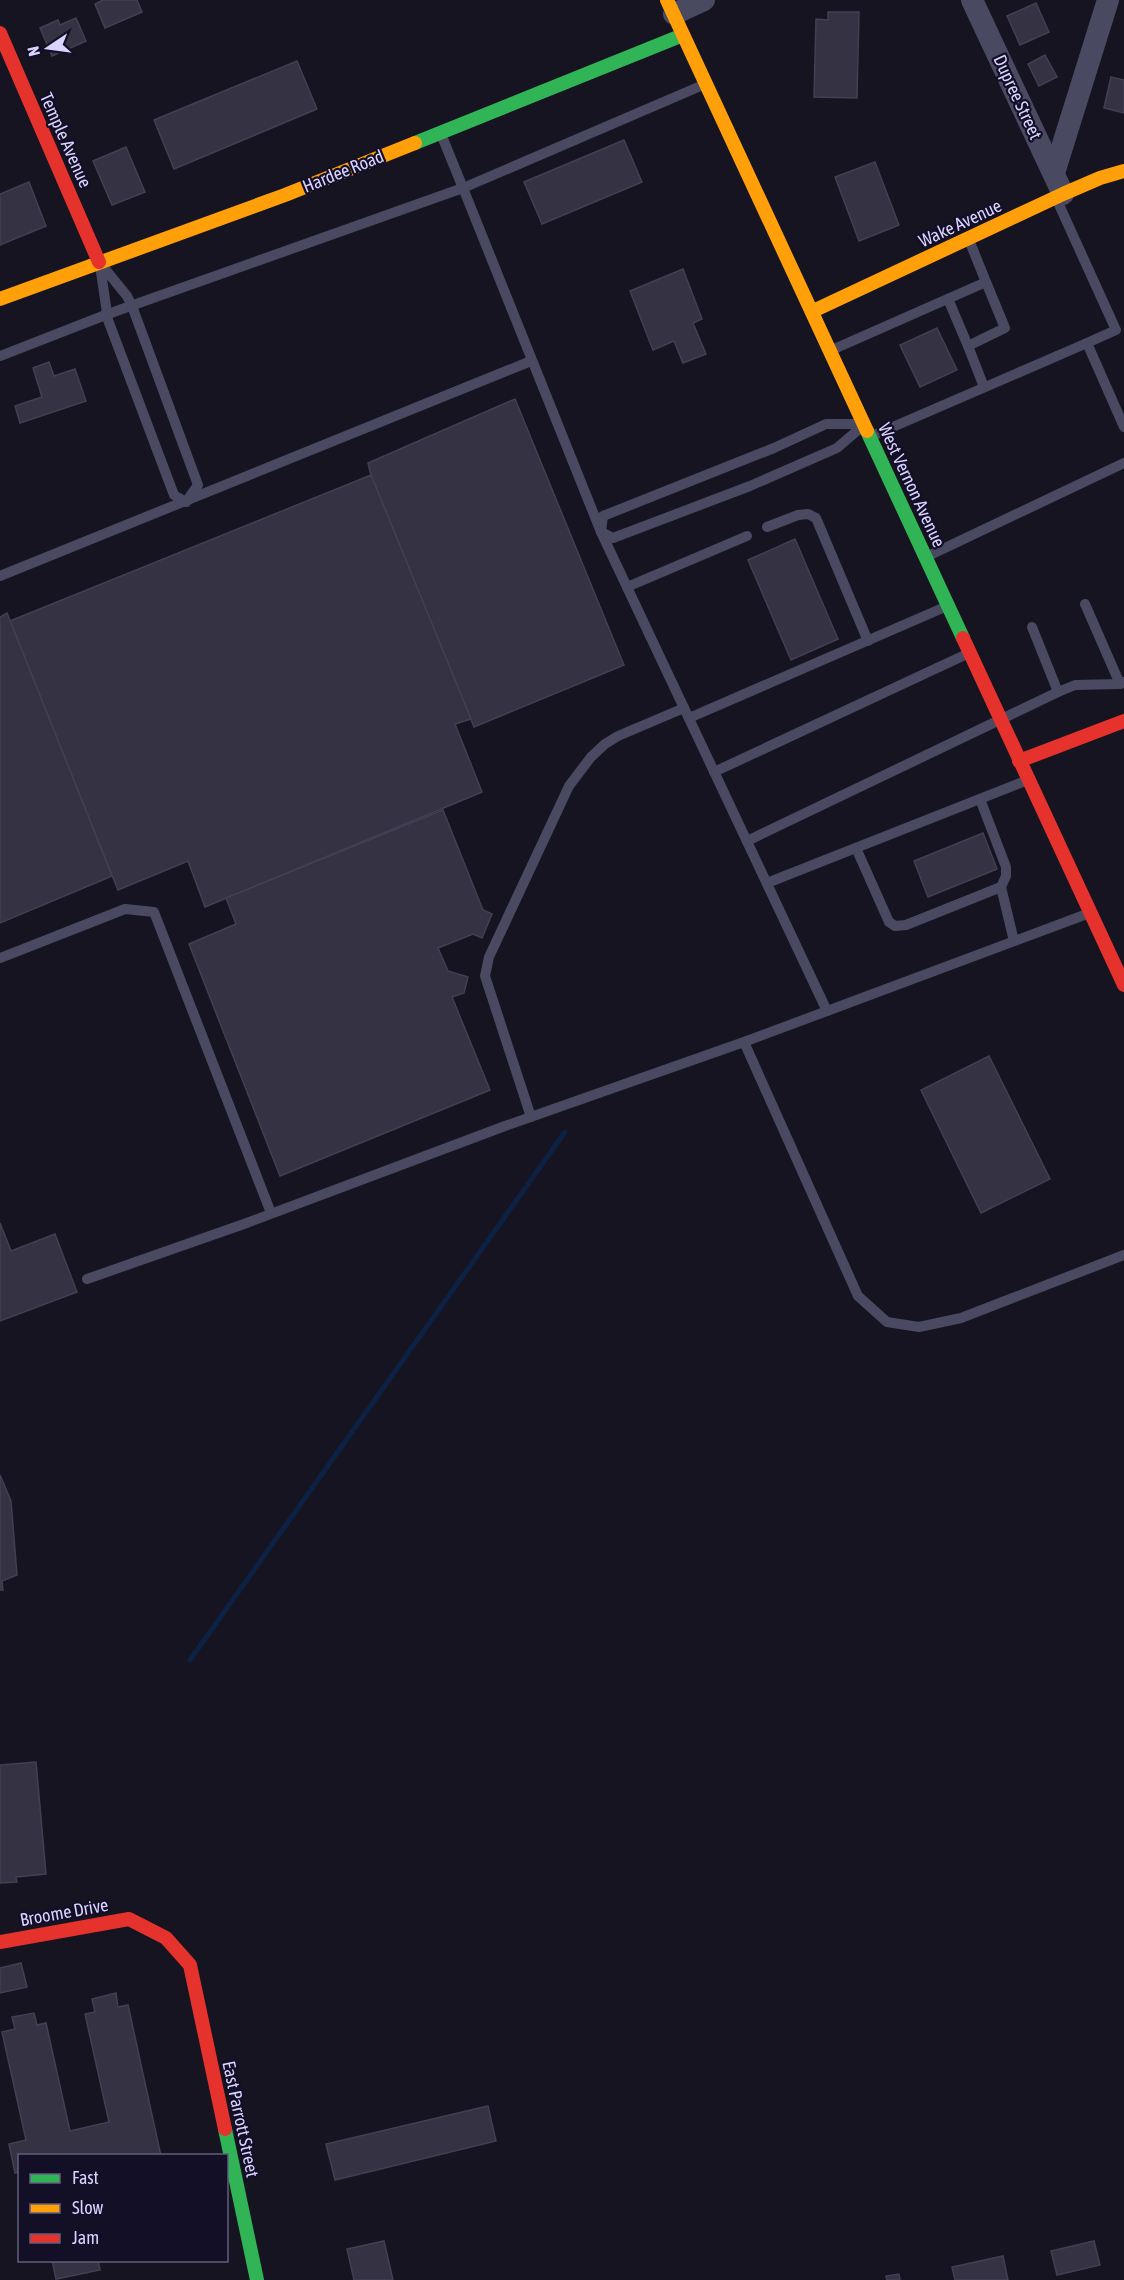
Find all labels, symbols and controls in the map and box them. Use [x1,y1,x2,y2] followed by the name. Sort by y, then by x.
[18,18,78,78] north arrow
[24,45,43,58] text: N
[989,51,1047,143] street label: Dupree Street
[36,89,96,191] street label: Temple Avenue
[299,145,387,197] street label: Hardee Road
[915,195,1005,251] street label: Wake Avenue
[874,420,950,550] street label: West Vernon Avenue
[18,1894,110,1930] street label: Broome Drive
[218,2059,264,2179] street label: East Parrott Street
[18,2154,228,2262] legend
[72,2167,99,2188] text: Fast
[72,2197,103,2218] text: Slow
[72,2227,99,2248] text: Jam

